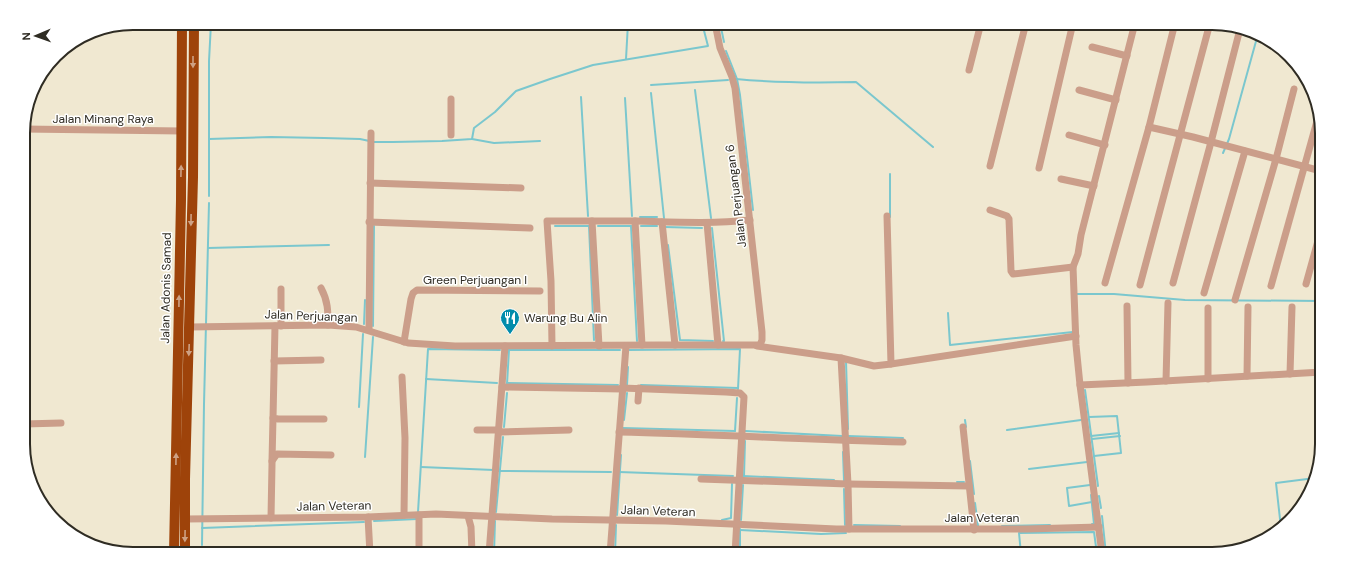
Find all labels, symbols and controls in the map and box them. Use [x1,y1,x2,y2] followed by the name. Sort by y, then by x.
[16,16,56,56] north arrow
[19,32,33,41] text: N
[190,56,196,69] one-way arrow
[52,111,154,127] street label: Jalan Minang Raya
[722,144,750,248] street label: Jalan Perjuangan 6
[178,164,184,177] one-way arrow
[188,214,194,227] one-way arrow
[157,232,175,344] street label: Jalan Adonis Samad
[423,272,527,288] street label: Green Perjuangan I
[176,294,182,307] one-way arrow
[264,306,358,326] street label: Jalan Perjuangan
[499,307,521,335] restaurant icon: Warung Bu Alin
[524,310,607,326] place label: Warung Bu Alin
[186,344,192,357] one-way arrow
[173,452,179,465] one-way arrow
[296,497,372,515] street label: Jalan Veteran
[620,502,696,520] street label: Jalan Veteran
[945,510,1020,526] street label: Jalan Veteran
[182,530,188,543] one-way arrow

